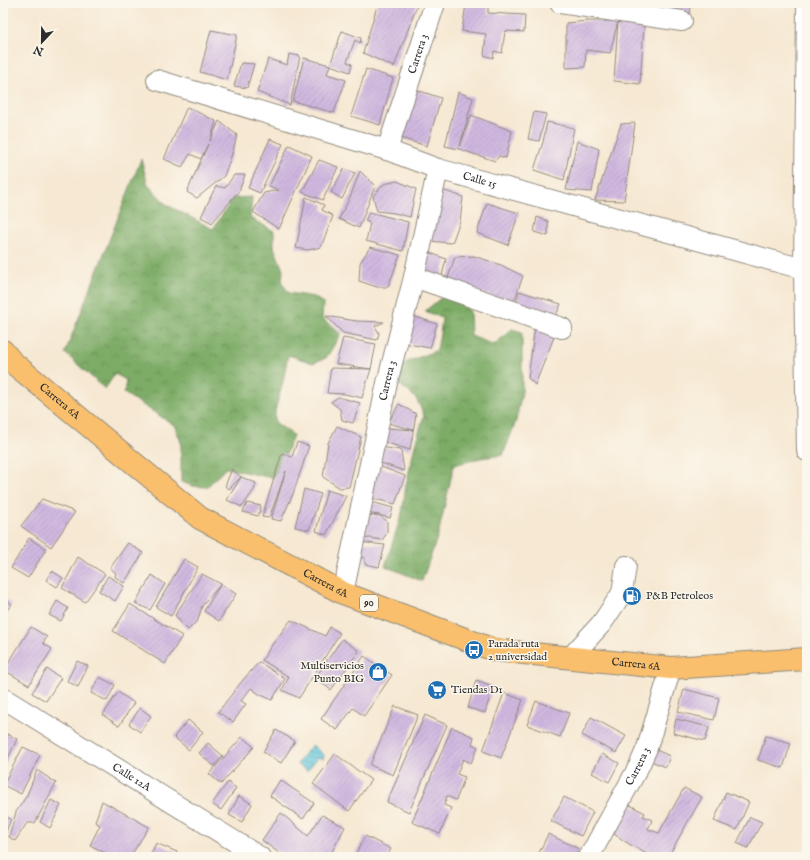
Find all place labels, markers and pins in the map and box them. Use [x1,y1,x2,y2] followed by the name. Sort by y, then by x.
[621,585,643,607] fuel station icon: P&B Petroleos
[646,589,713,603] place label: P&B Petroleos
[488,637,547,664] place label: Parada ruta 2 universidad
[463,639,485,661] bus stop icon: Parada ruta 2 universidad
[300,659,364,686] place label: Multiservicios Punto BIG
[367,661,389,683] shop icon: Multiservicios Punto BIG
[426,679,448,701] supermarket icon: Tiendas D1
[451,683,503,697] place label: Tiendas D1

